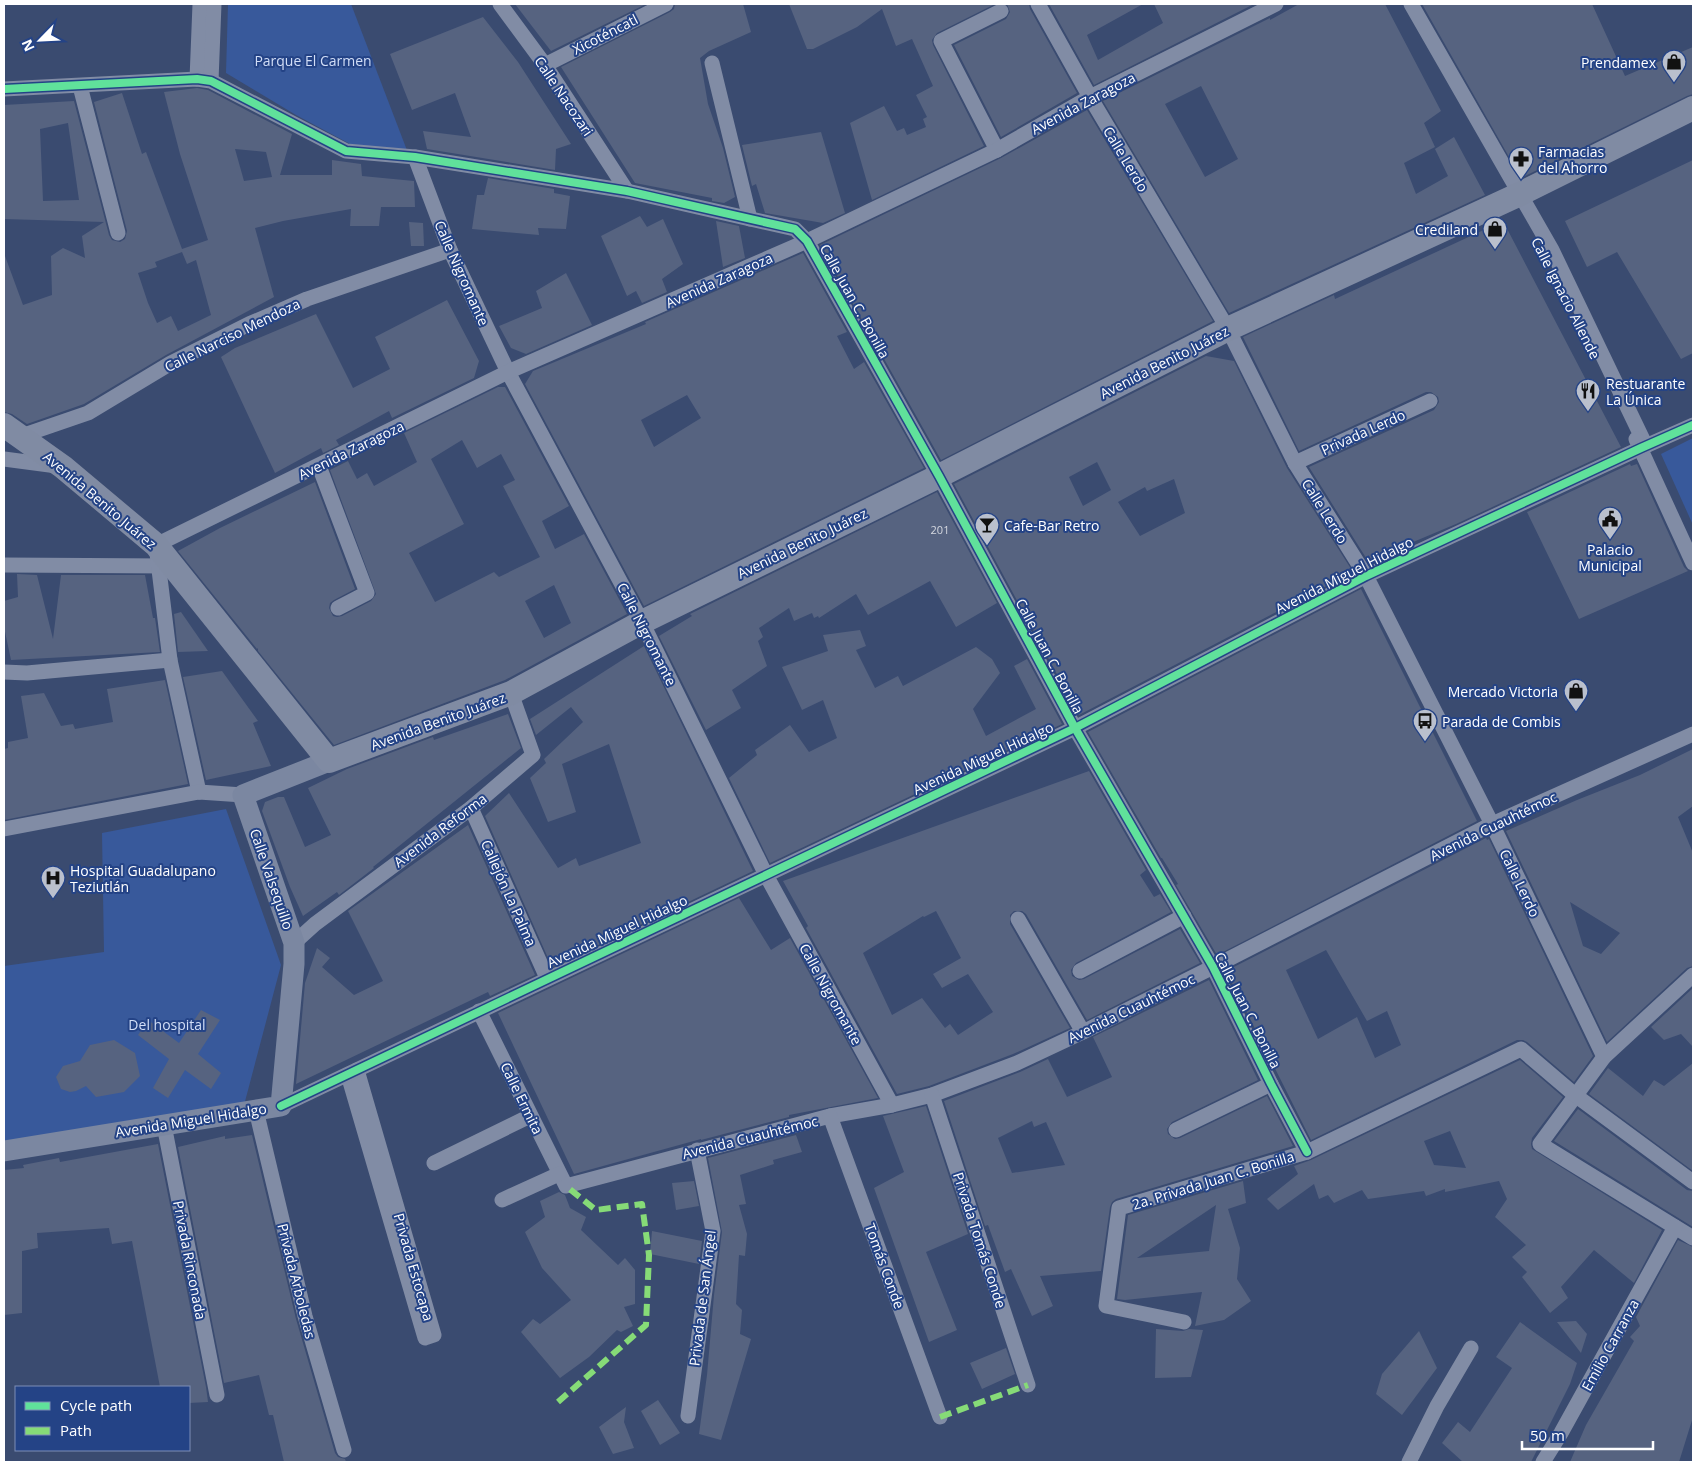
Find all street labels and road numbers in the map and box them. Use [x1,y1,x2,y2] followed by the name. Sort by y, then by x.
[569,9,641,59] street label: Xicoténcatl
[530,52,598,140] street label: Calle Nacozari
[1028,68,1138,138] street label: Avenida Zaragoza
[1099,123,1153,195] street label: Calle Lerdo
[430,217,494,329] street label: Calle Nigromante
[1527,234,1605,362] street label: Calle Ignacio Allende
[816,240,894,362] street label: Calle Juan C. Bonilla
[662,248,776,312] street label: Avenida Zaragoza
[161,294,303,376] street label: Calle Narciso Mendoza
[1096,321,1232,403] street label: Avenida Benito Juárez
[1318,405,1408,459] street label: Privada Lerdo
[295,416,407,484] street label: Avenida Zaragoza
[39,447,161,553] street label: Avenida Benito Juárez
[1298,475,1352,547] street label: Calle Lerdo
[734,503,870,583] street label: Avenida Benito Juárez
[1272,532,1416,618] street label: Avenida Miguel Hidalgo
[613,579,681,689] street label: Calle Nigromante
[1012,595,1088,717] street label: Calle Juan C. Bonilla
[368,688,508,754] street label: Avenida Benito Juárez
[910,717,1056,799] street label: Avenida Miguel Hidalgo
[1426,787,1560,865] street label: Avenida Cuauhtémoc
[390,789,490,871] street label: Avenida Reforma
[246,826,298,932] street label: Calle Valsequillo
[477,837,541,949] street label: Callejón La Palma
[1495,846,1545,920] street label: Calle Lerdo
[544,890,690,972] street label: Avenida Miguel Hidalgo
[795,940,867,1048] street label: Calle Nigromante
[1210,949,1286,1071] street label: Calle Juan C. Bonilla
[1064,969,1198,1047] street label: Avenida Cuauhtémoc
[496,1059,548,1137] street label: Calle Ermita
[114,1099,268,1141] street label: Avenida Miguel Hidalgo
[680,1111,820,1163] street label: Avenida Cuauhtémoc
[1130,1146,1296,1214] street label: 2a. Privada Juan C. Bonilla
[949,1170,1011,1311] street label: Privada Tomás Conde
[169,1199,211,1321] street label: Privada Rinconada
[390,1211,438,1323] street label: Privada Estocapa
[273,1221,321,1341] street label: Privada Arboledas
[861,1221,909,1311] street label: Tomás Conde
[684,1229,720,1367] street label: Privada de San Ángel
[1577,1296,1643,1394] street label: Emilio Carranza

